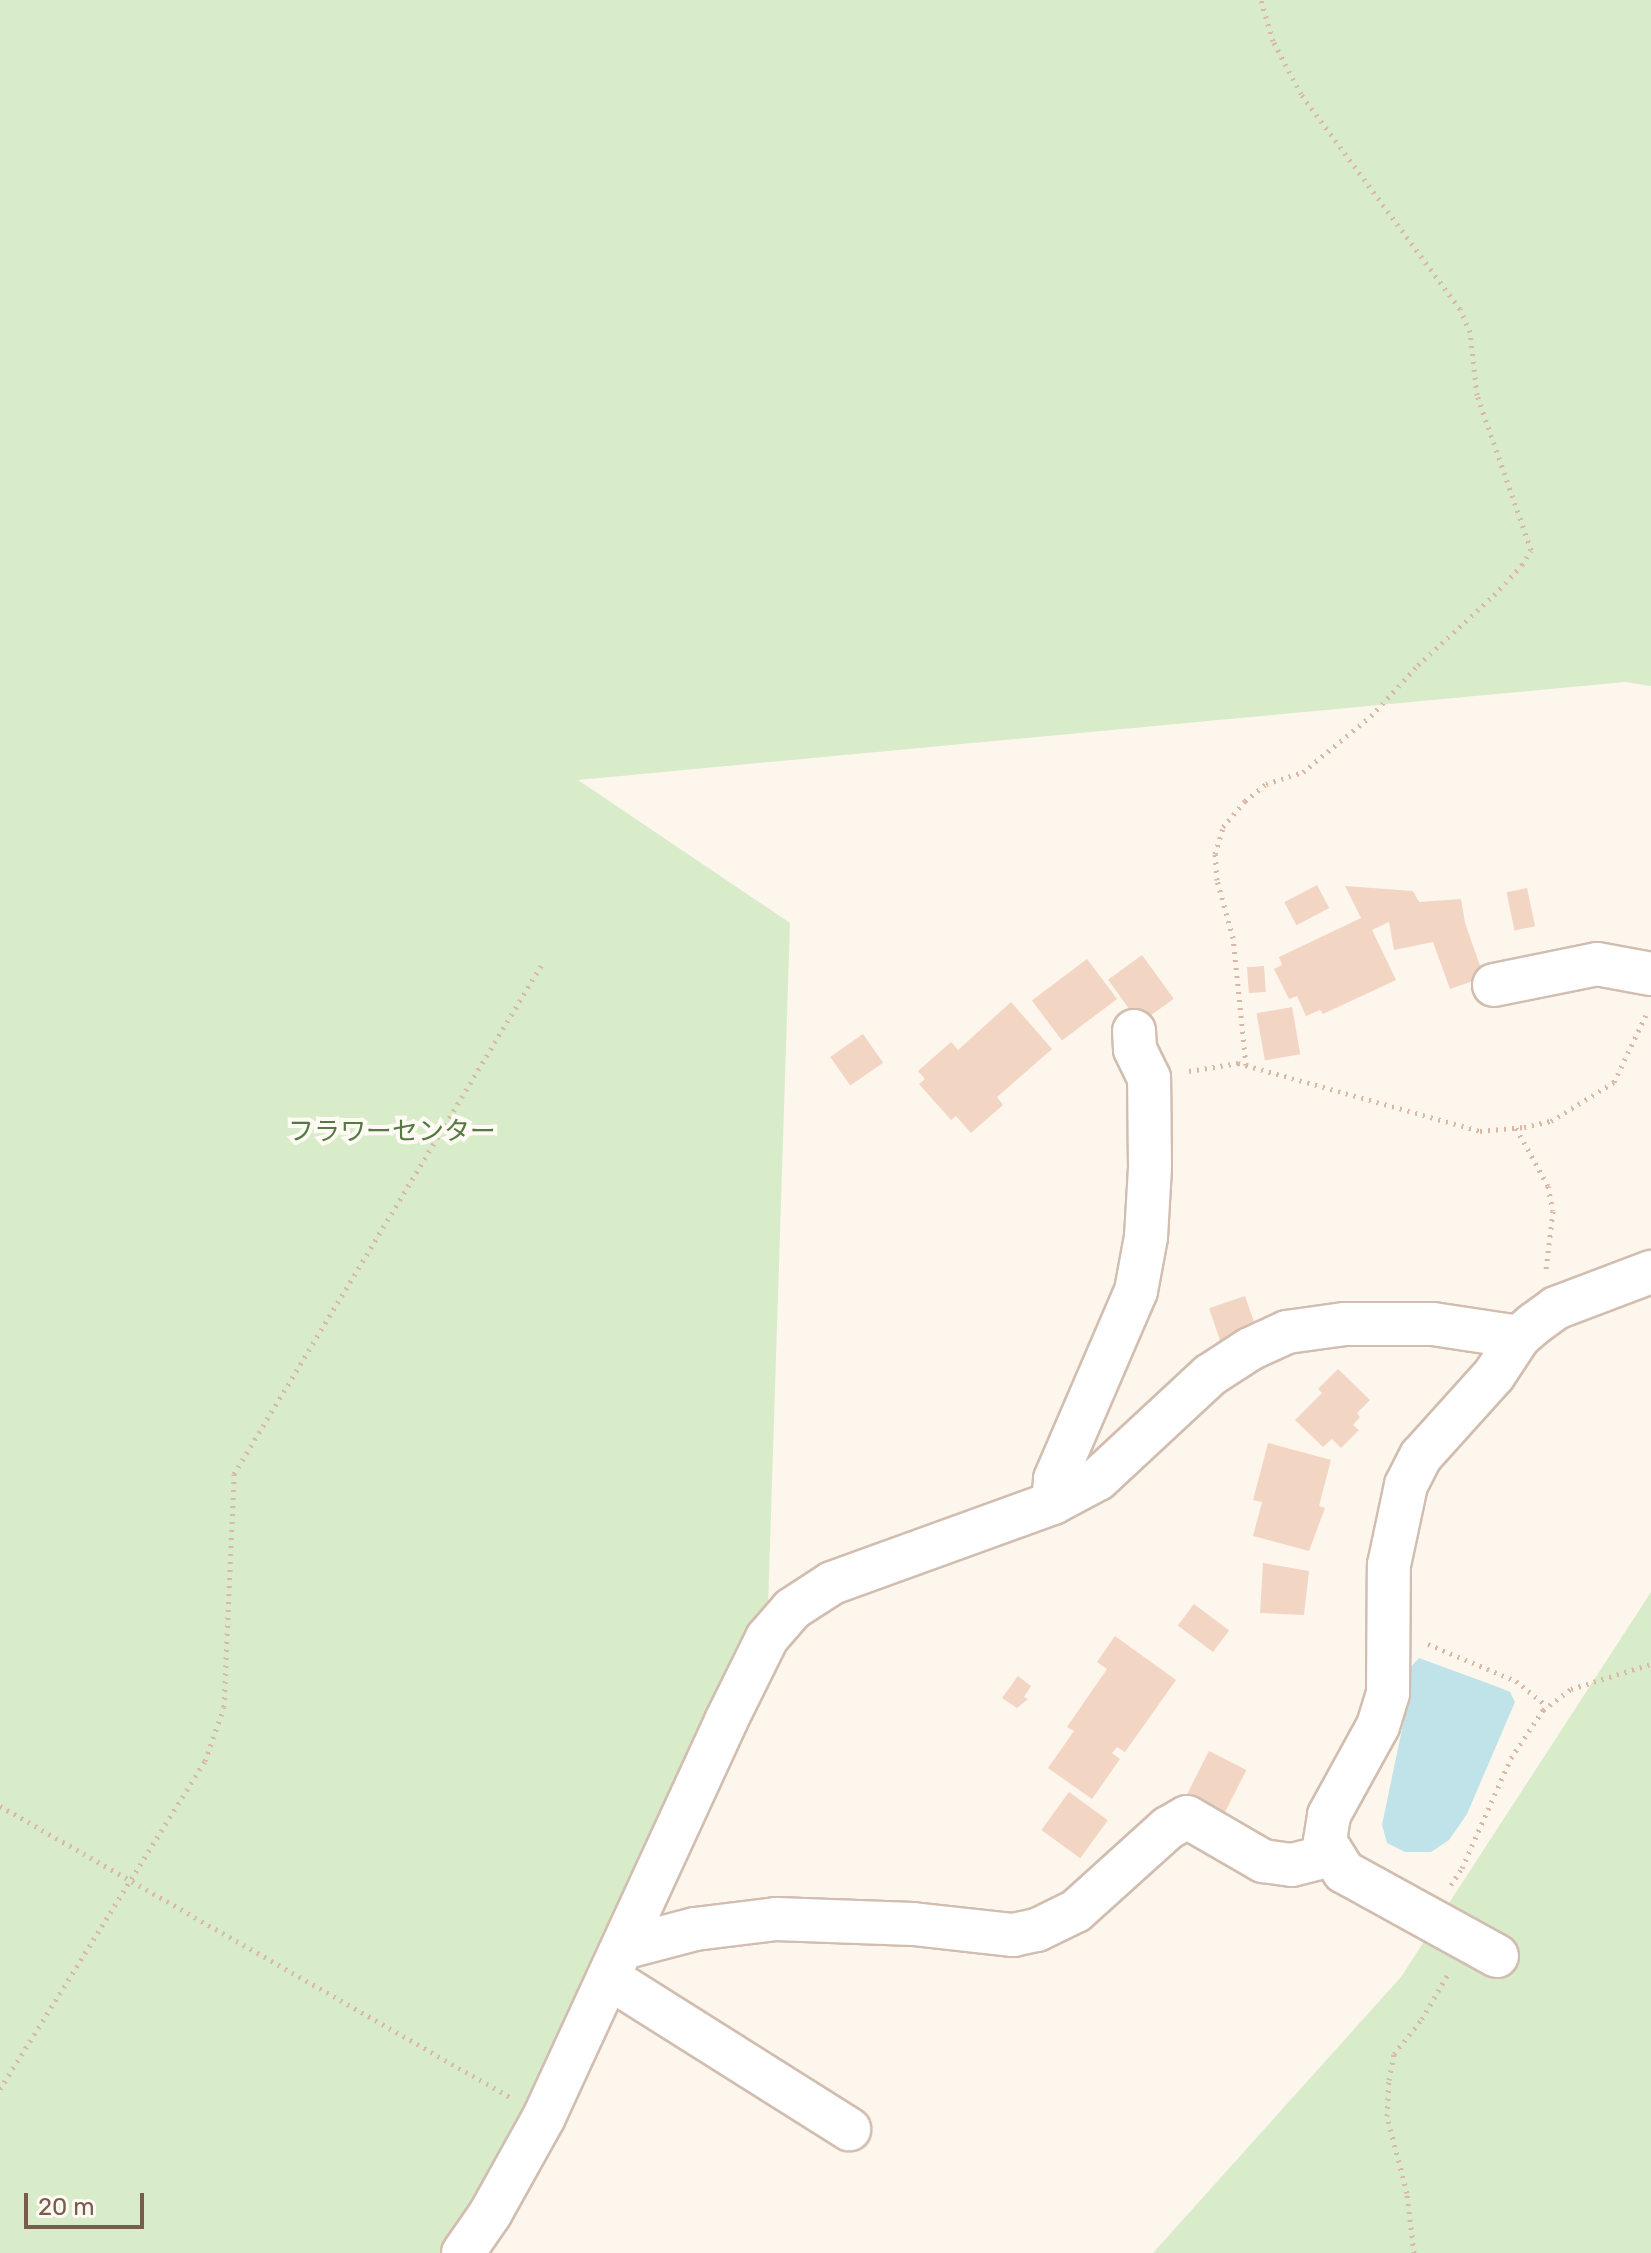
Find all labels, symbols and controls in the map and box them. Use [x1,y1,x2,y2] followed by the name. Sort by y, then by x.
[288,1116,496,1148] park label: フラワーセンター
[28,2177,148,2227] scale bar
[38,2193,95,2221] text: 20 m

